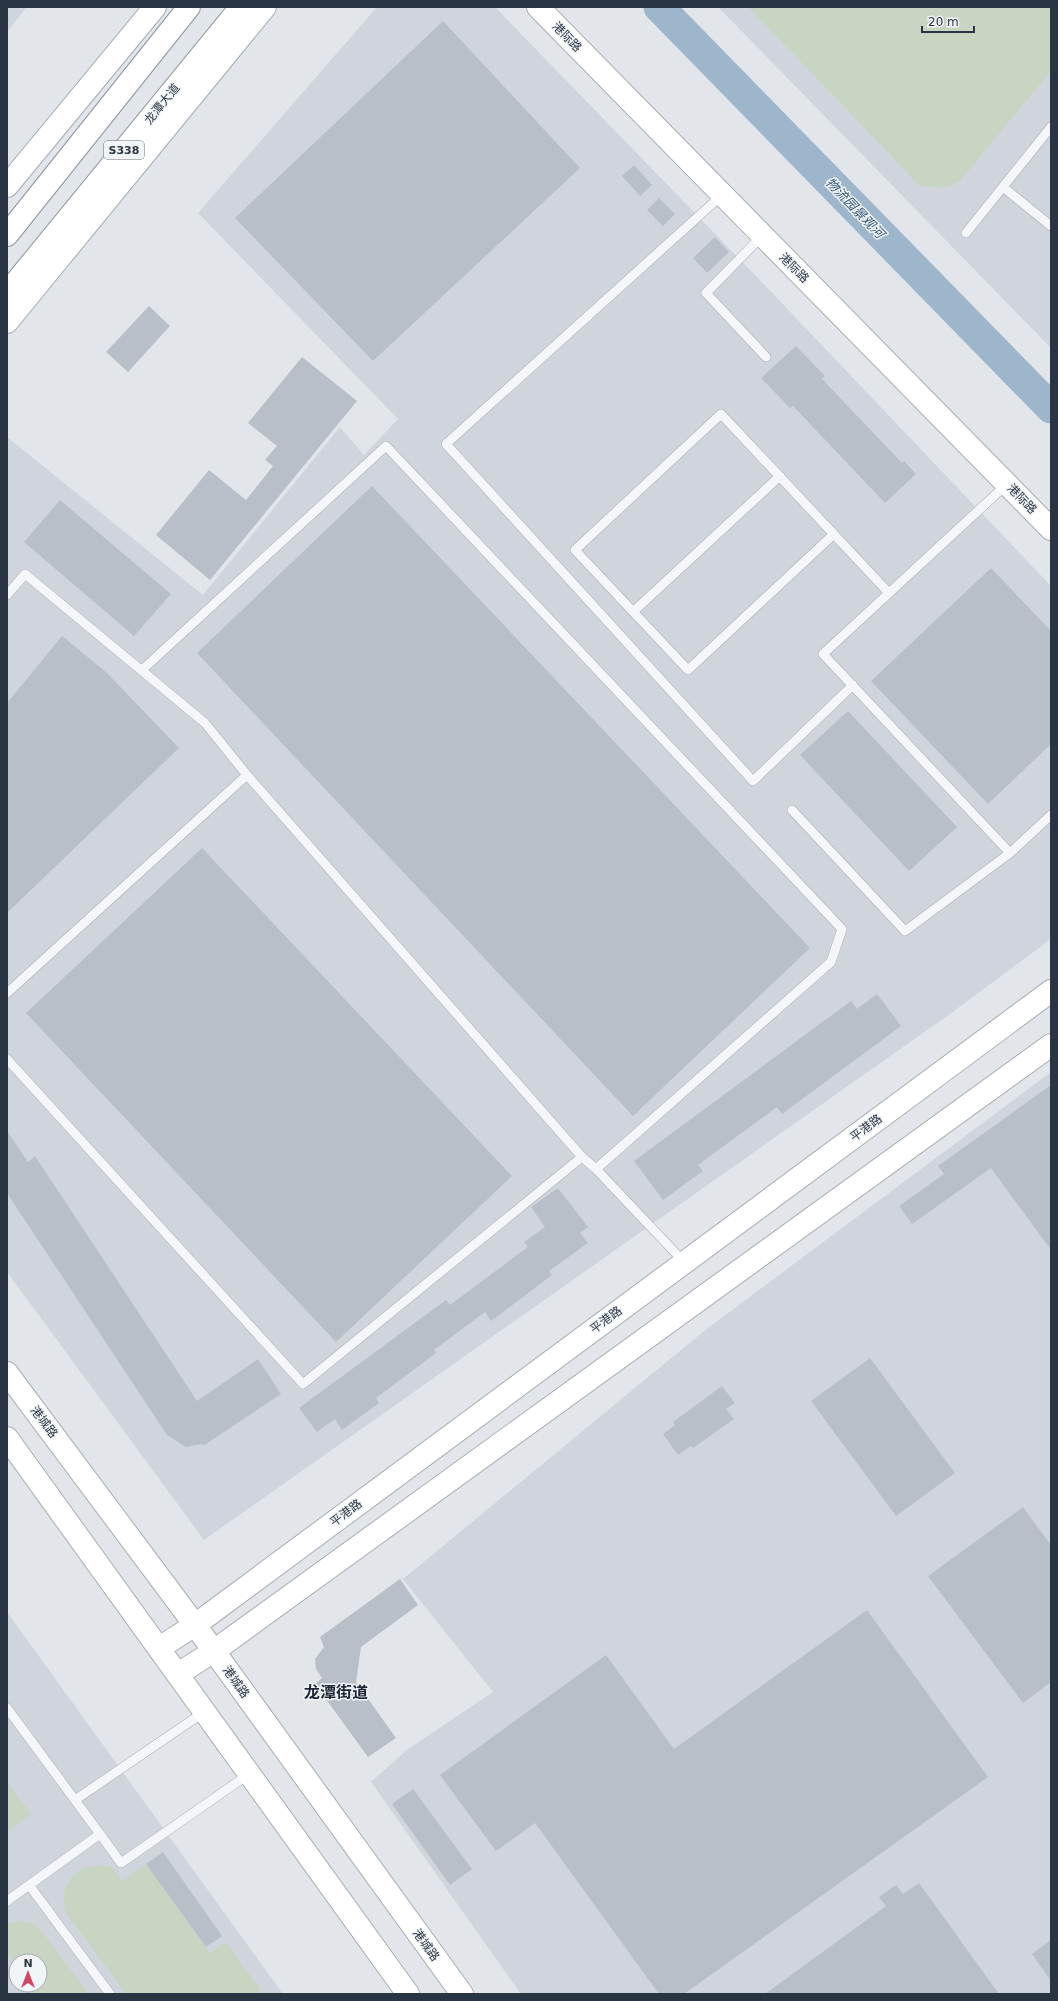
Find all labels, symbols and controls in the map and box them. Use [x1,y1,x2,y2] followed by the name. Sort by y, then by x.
[922,8,974,34] scale bar
[928,15,959,29] text: 20 m
[549,19,585,55] street label: 港际路
[141,81,183,127] street label: 龙潭大道
[104,141,144,159] road number: S338
[823,175,890,243] water label: 物流园景观河
[776,250,812,286] street label: 港际路
[1004,481,1040,517] street label: 港际路
[847,1112,885,1144] street label: 平港路
[587,1304,625,1336] street label: 平港路
[28,1403,60,1441] street label: 港城路
[327,1497,365,1529] street label: 平港路
[220,1663,252,1701] street label: 港城路
[304,1683,368,1702] district label: 龙潭街道
[410,1926,442,1964] street label: 港城路
[8,1953,48,1993] north arrow
[23,1957,33,1970] text: N

